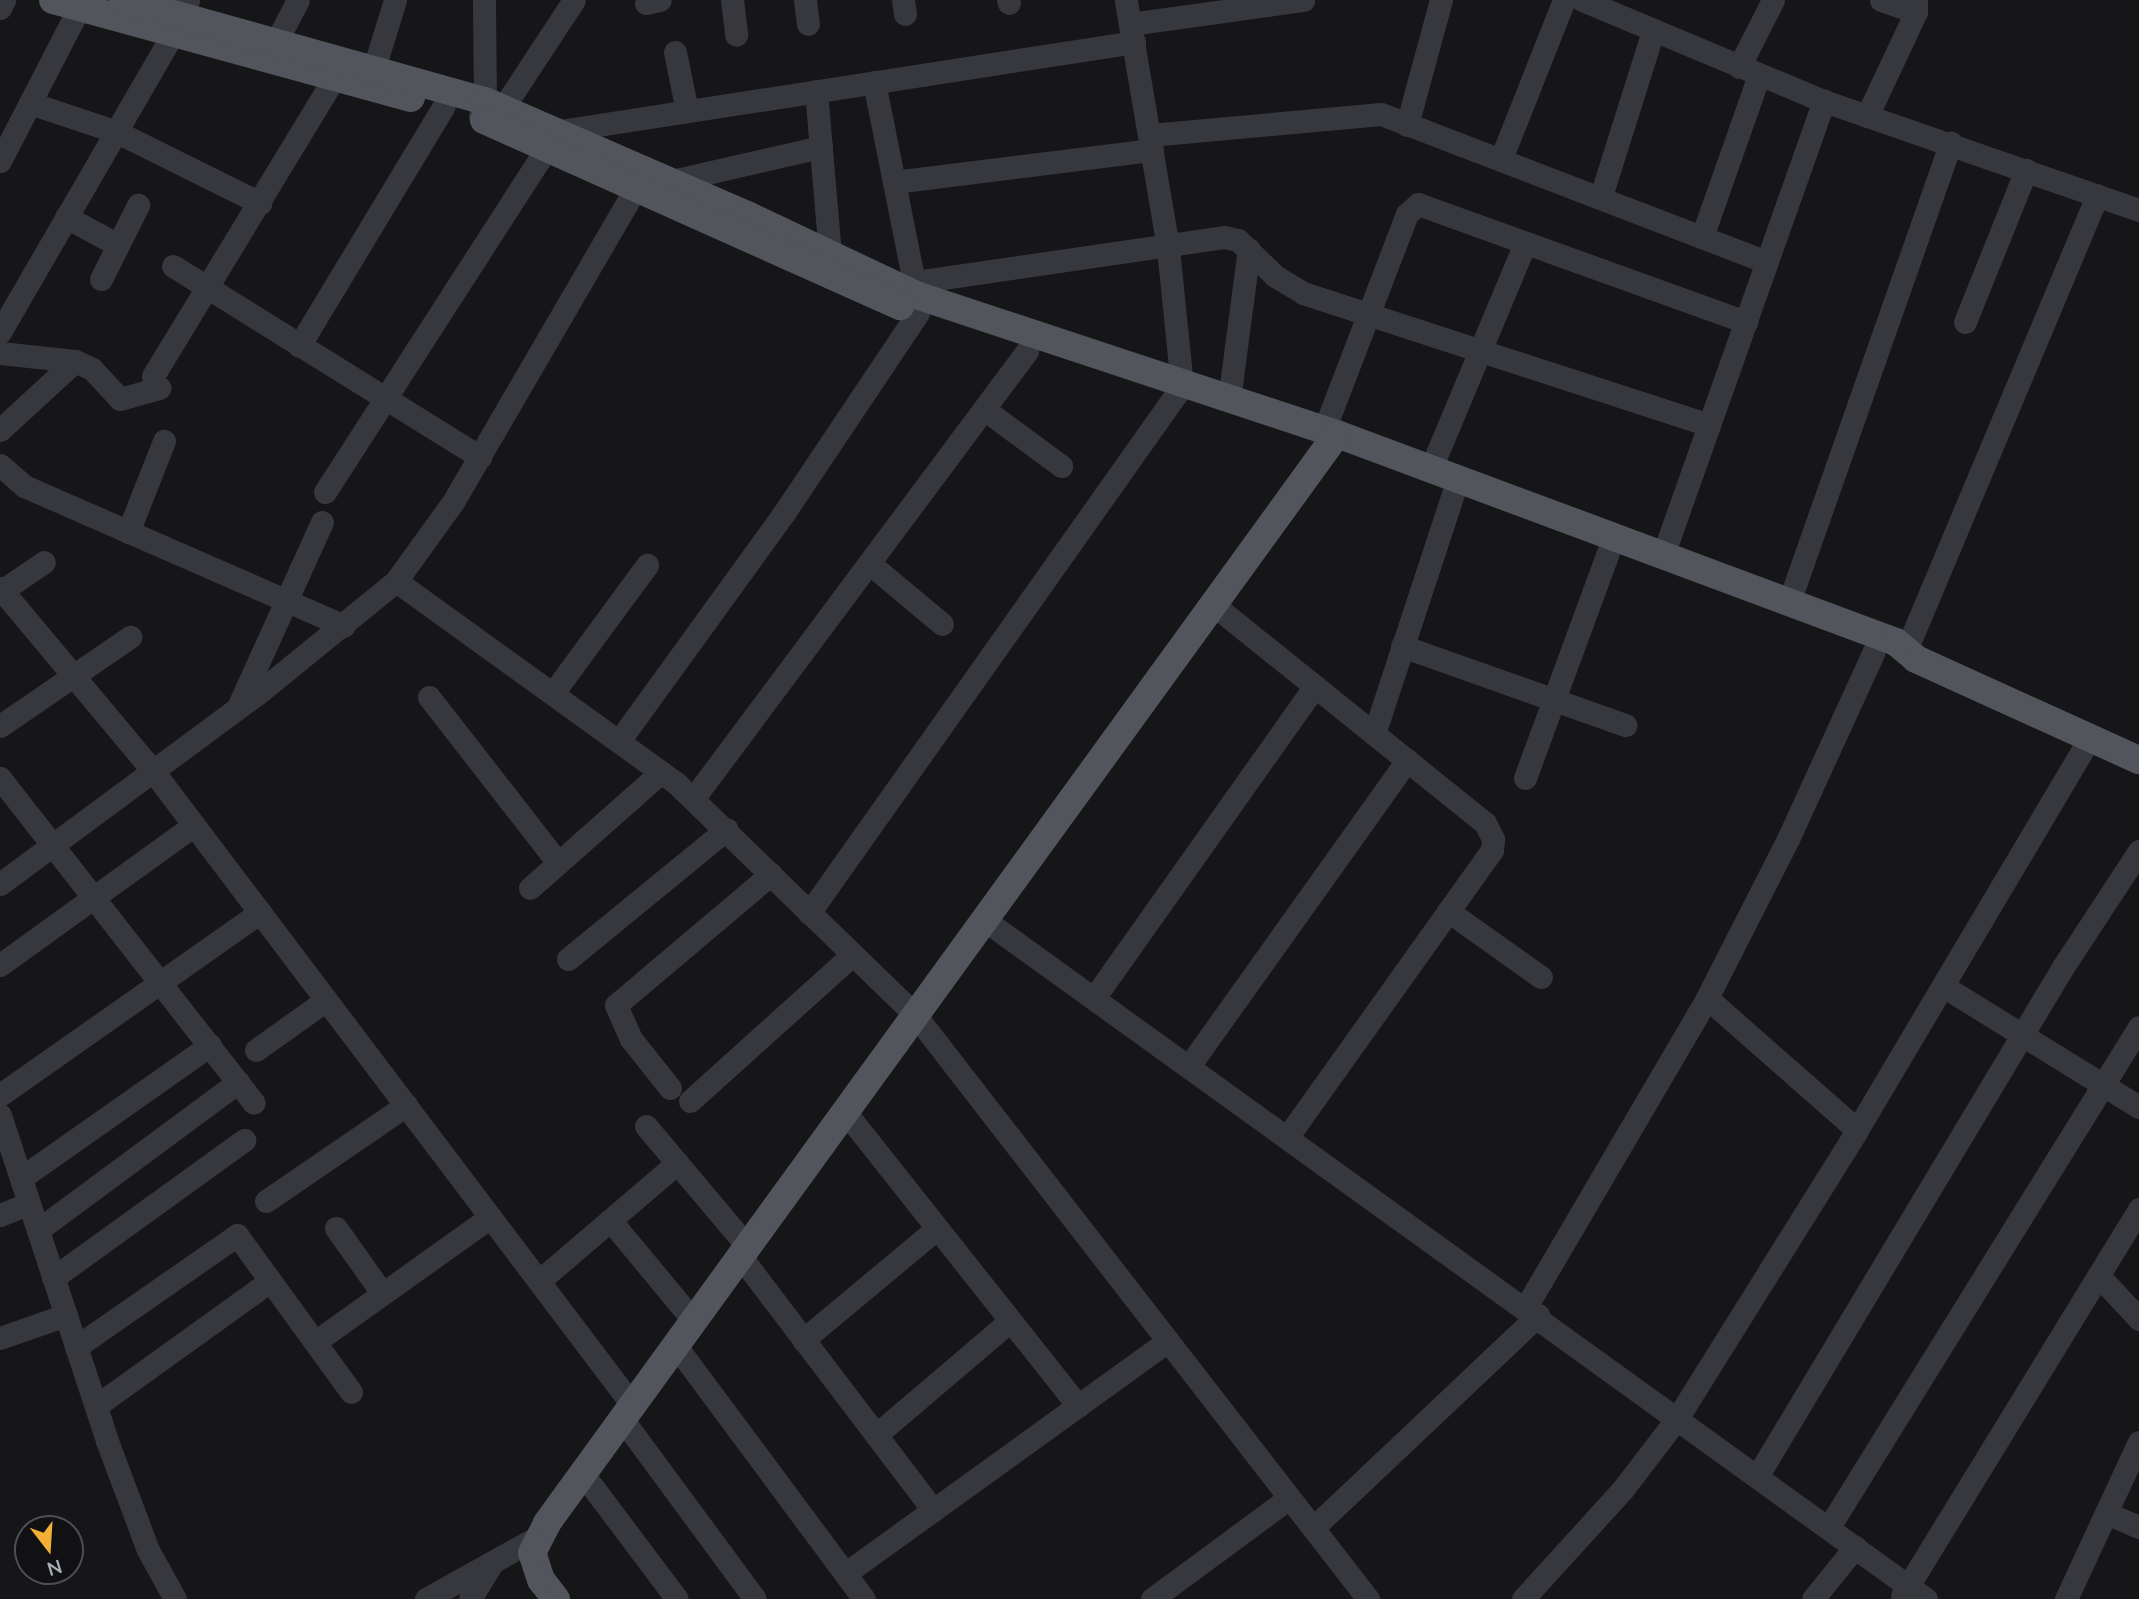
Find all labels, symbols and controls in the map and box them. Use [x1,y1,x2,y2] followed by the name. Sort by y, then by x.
[14,1515,84,1585] north arrow
[44,1555,65,1582] text: N

